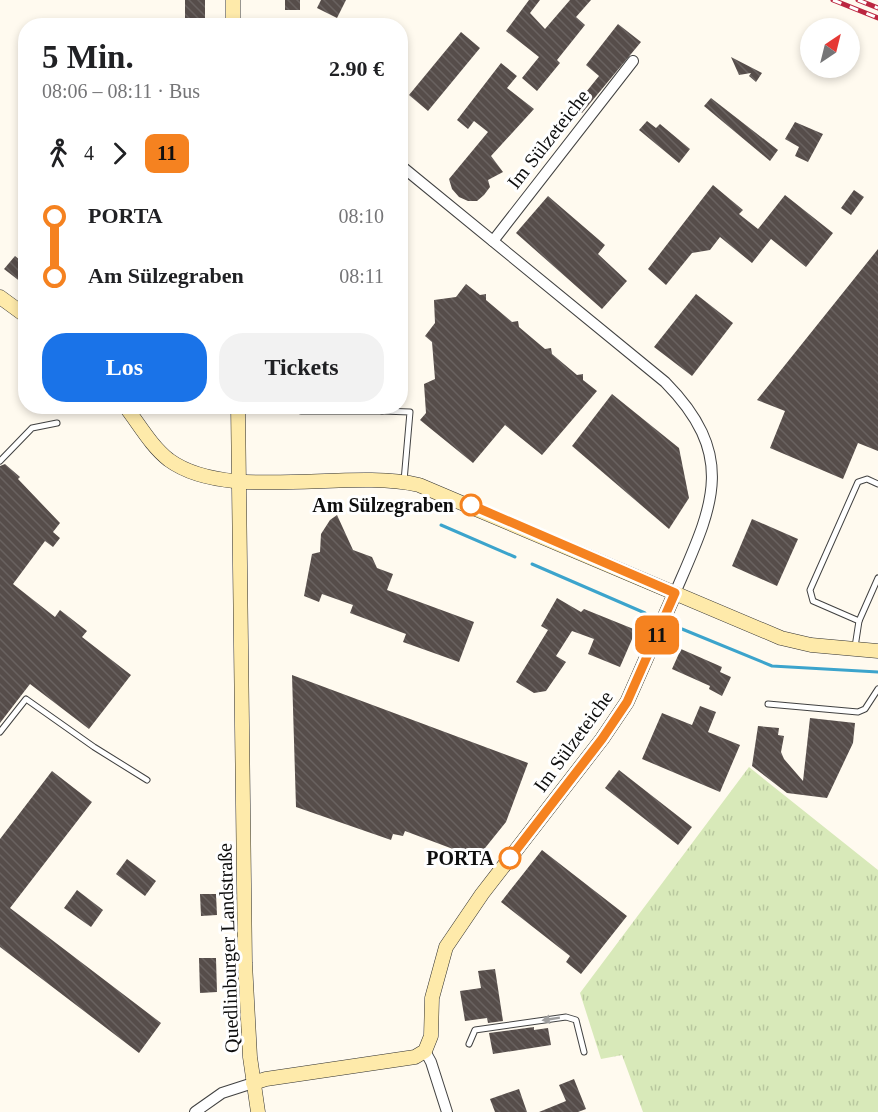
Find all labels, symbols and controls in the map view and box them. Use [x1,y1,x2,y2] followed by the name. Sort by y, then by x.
[800,18,860,78] north arrow
[800,18,860,78] map controls
[42,39,134,75] text: 5 Min.
[329,56,384,81] text: 2.90 €
[42,80,200,102] text: 08:06 – 08:11 · Bus
[503,85,593,193] street label: Im Sülzeteiche
[42,137,75,170] icon: walk
[103,137,136,170] icon: forward
[157,141,177,165] text: 11
[84,142,94,164] text: 4
[88,203,163,228] text: PORTA
[338,205,384,227] text: 08:10
[88,263,244,288] text: Am Sülzegraben
[339,265,384,287] text: 08:11
[42,333,207,402] button: Los
[219,333,384,402] button: Tickets
[312,494,454,517] place label: Am Sülzegraben
[460,494,482,516] marker: Am Sülzegraben
[630,616,684,654] line badge: 11
[647,623,667,647] text: 11
[529,686,617,796] street label: Im Sülzeteiche
[213,842,244,1053] street label: Quedlinburger Landstraße
[426,847,495,869] place label: PORTA
[499,847,521,869] marker: PORTA
[542,1014,561,1023] one-way arrow

